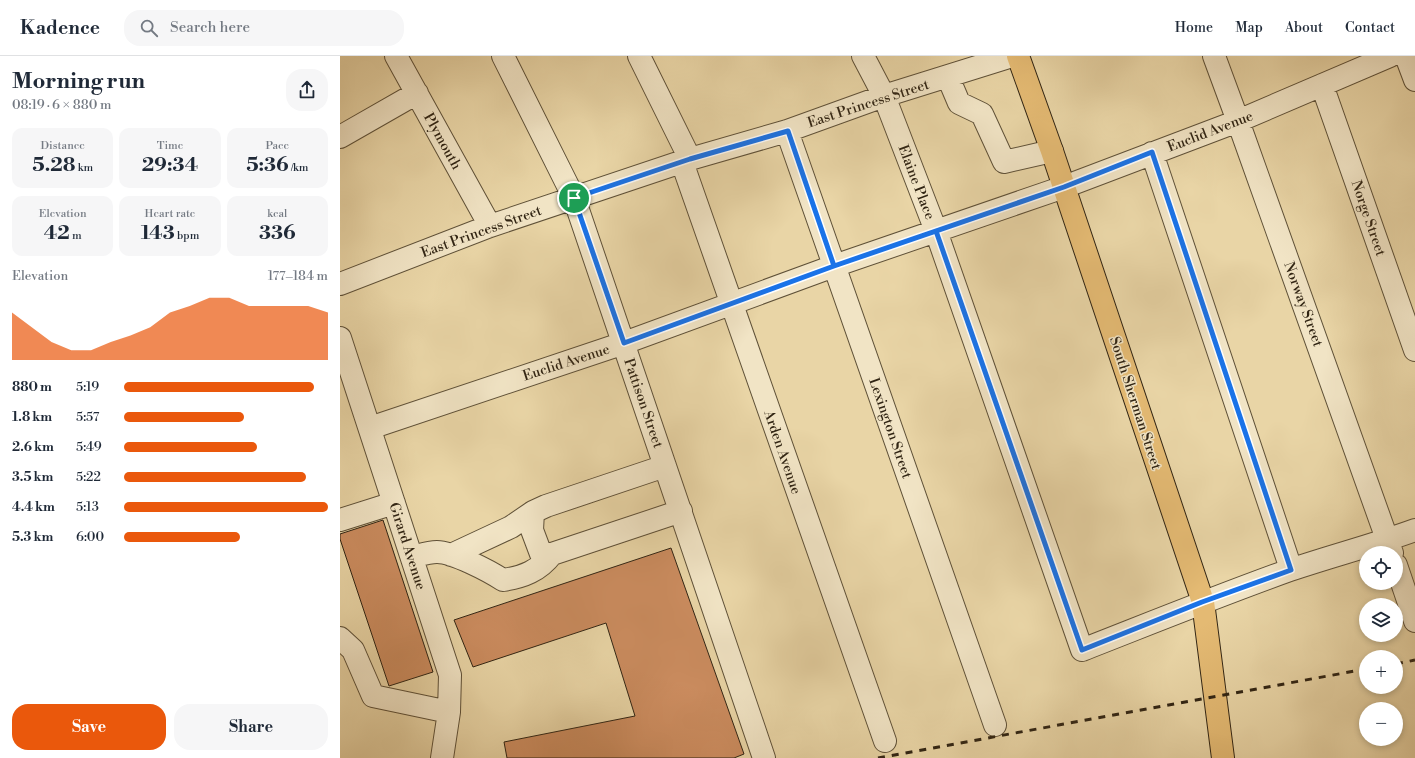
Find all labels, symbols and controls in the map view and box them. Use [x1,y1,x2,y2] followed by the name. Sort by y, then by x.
[124,10,404,46] search box
[20,16,100,40] text: Kadence
[138,17,160,39] icon: search
[170,18,250,37] text: Search here
[1175,19,1213,37] text: Home
[1235,19,1263,37] text: Map
[1285,19,1323,37] text: About
[1345,19,1395,37] text: Contact
[12,68,145,95] text: Morning run
[286,69,328,111] button: share
[805,76,932,132] street label: East Princess Street
[12,97,111,113] text: 08:19 · 6 × 880 m
[1165,107,1256,157] street label: Euclid Avenue
[419,110,465,174] street label: Plymouth
[40,139,85,153] text: Distance
[157,139,183,153] text: Time
[266,139,289,153] text: Pace
[894,142,939,222] street label: Elaine Place
[32,153,75,178] text: 5.28
[142,153,198,178] text: 29:34
[246,153,289,178] text: 5:36
[75,161,93,175] text: km
[289,161,308,175] text: /km
[1347,178,1389,259] street label: Norge Street
[557,181,591,215] pin
[563,187,585,209] icon: arrive
[419,202,544,262] street label: East Princess Street
[39,207,86,221] text: Elevation
[145,207,195,221] text: Heart rate
[267,207,287,221] text: kcal
[44,221,70,246] text: 42
[141,221,175,246] text: 143
[259,221,296,246] text: 336
[70,229,82,243] text: m
[175,229,199,243] text: bpm
[1279,259,1327,349] street label: Norway Street
[12,268,68,284] text: Elevation
[268,268,328,284] text: 177–184 m
[1105,335,1165,472] street label: South Sherman Street
[521,340,612,385] street label: Euclid Avenue
[619,356,667,451] street label: Pattison Street
[864,376,916,481] street label: Lexington Street
[12,379,52,395] text: 880 m
[76,379,99,395] text: 5:19
[759,407,805,497] street label: Arden Avenue
[12,409,52,425] text: 1.8 km
[76,409,99,425] text: 5:57
[12,439,54,455] text: 2.6 km
[76,439,102,455] text: 5:49
[12,469,53,485] text: 3.5 km
[76,469,101,485] text: 5:22
[12,499,55,515] text: 4.4 km
[76,499,99,515] text: 5:13
[384,500,430,592] street label: Girard Avenue
[12,529,53,545] text: 5.3 km
[76,529,104,545] text: 6:00
[1359,546,1403,746] map controls
[1359,546,1403,590] button: locate
[1359,598,1403,642] button: layers
[1359,650,1403,694] button: +
[1359,702,1403,746] button: −
[12,704,166,750] button: Save
[174,704,328,750] button: Share

